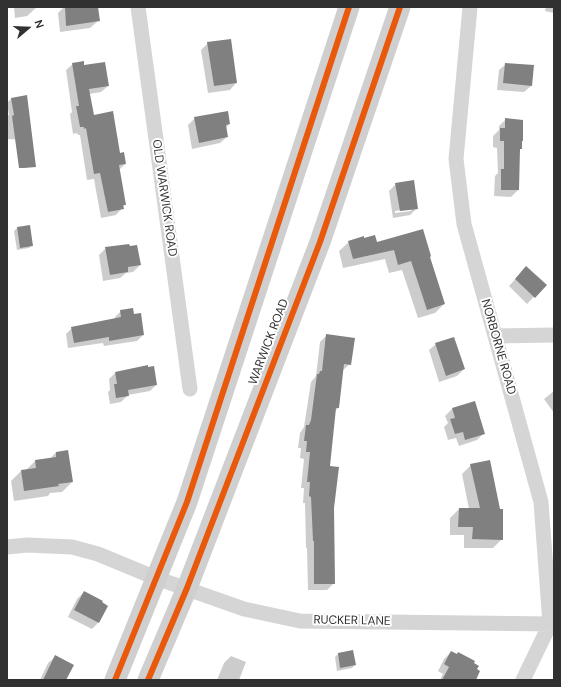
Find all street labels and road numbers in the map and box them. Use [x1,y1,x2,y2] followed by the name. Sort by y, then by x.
[149,139,179,257] street label: OLD WARWICK ROAD
[246,297,292,387] street label: WARWICK ROAD
[477,298,519,396] street label: NORBORNE ROAD
[313,613,391,629] street label: RUCKER LANE

